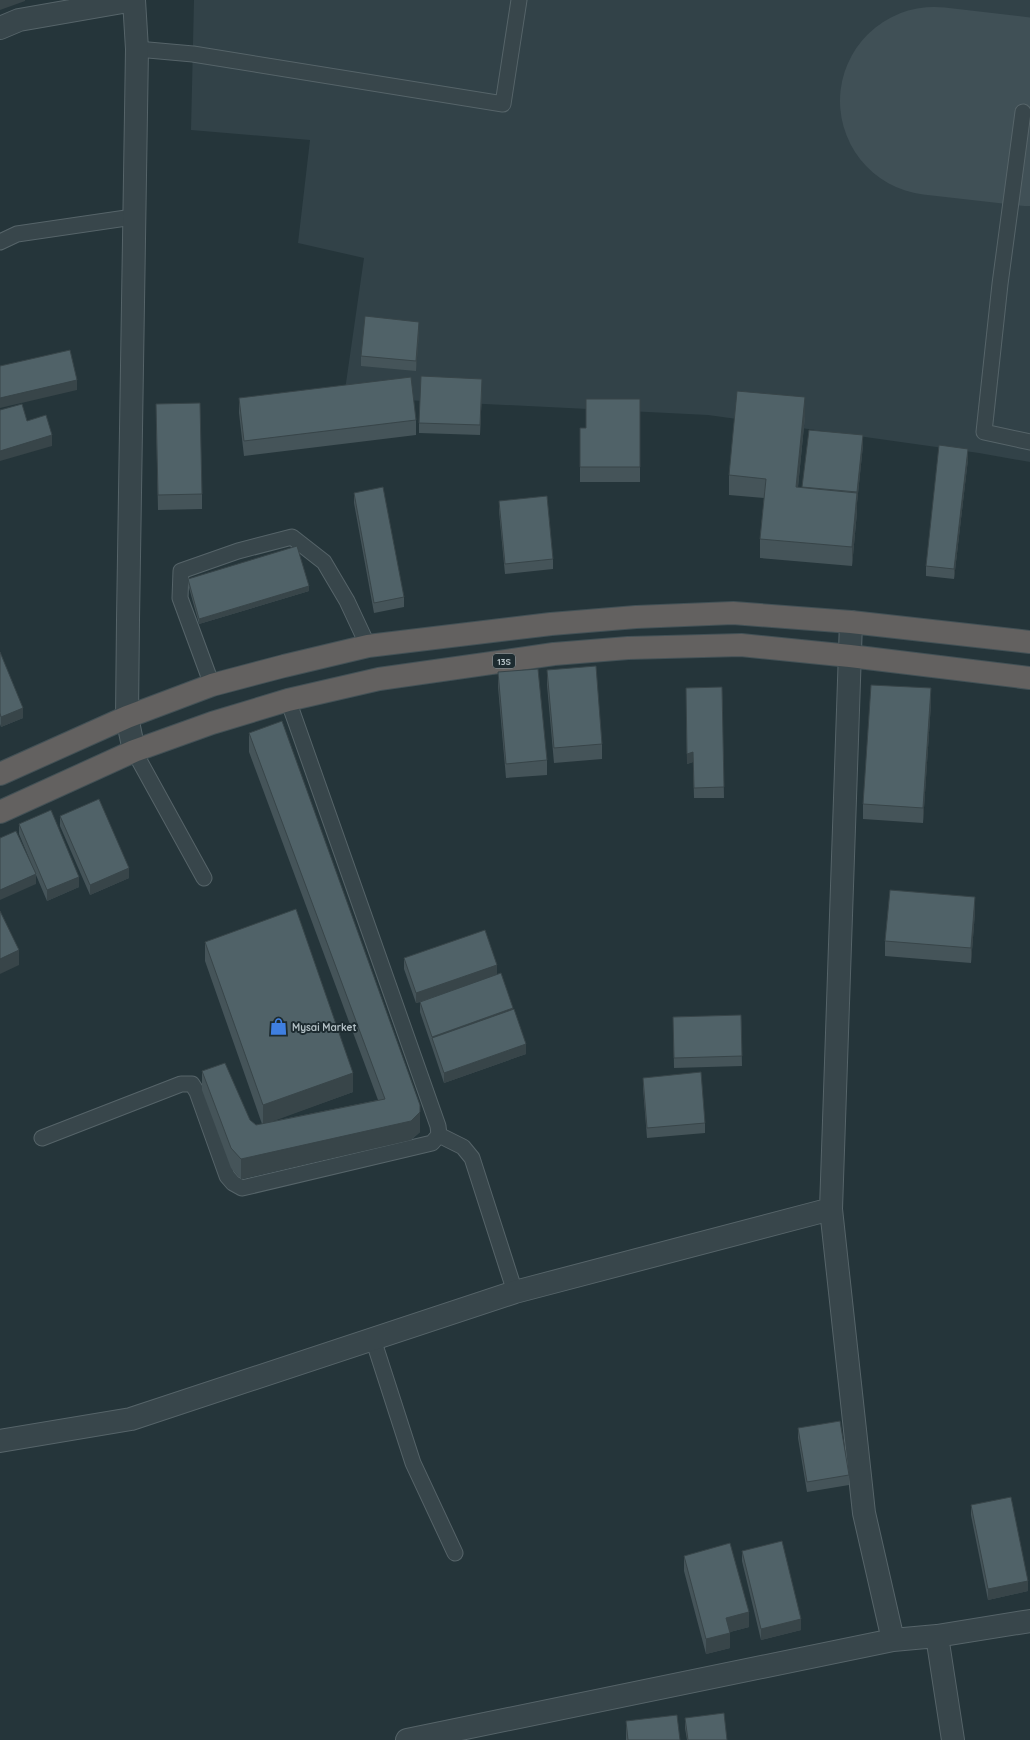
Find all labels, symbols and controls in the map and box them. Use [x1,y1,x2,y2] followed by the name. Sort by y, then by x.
[493,654,515,668] road number: 13S
[269,1017,289,1037] shop icon: Mysai Market
[292,1021,357,1034] place label: Mysai Market

